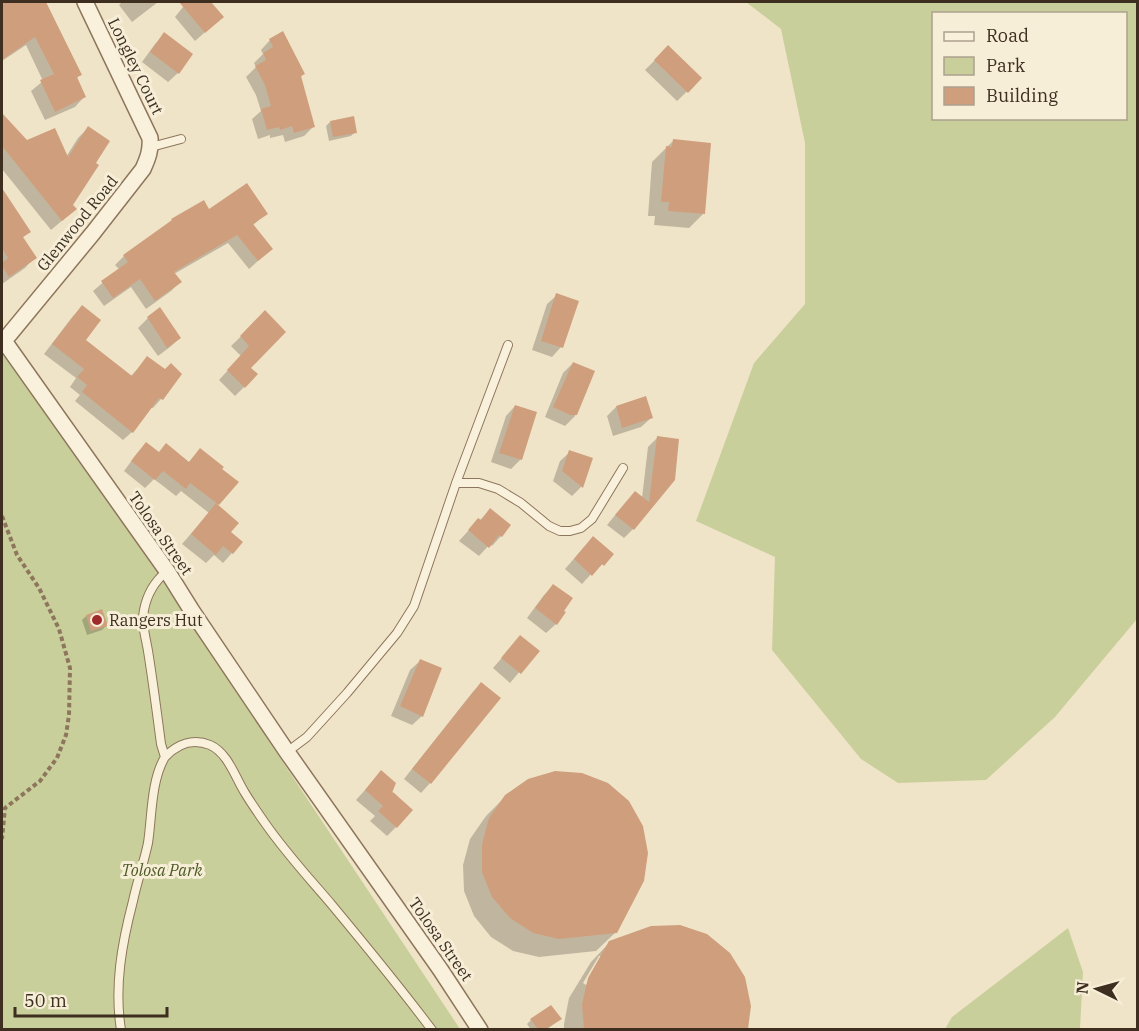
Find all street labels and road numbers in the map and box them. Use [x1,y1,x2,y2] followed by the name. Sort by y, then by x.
[104,14,168,118] street label: Longley Court
[32,171,122,275] street label: Glenwood Road
[125,487,197,579] street label: Tolosa Street
[405,893,477,985] street label: Tolosa Street

